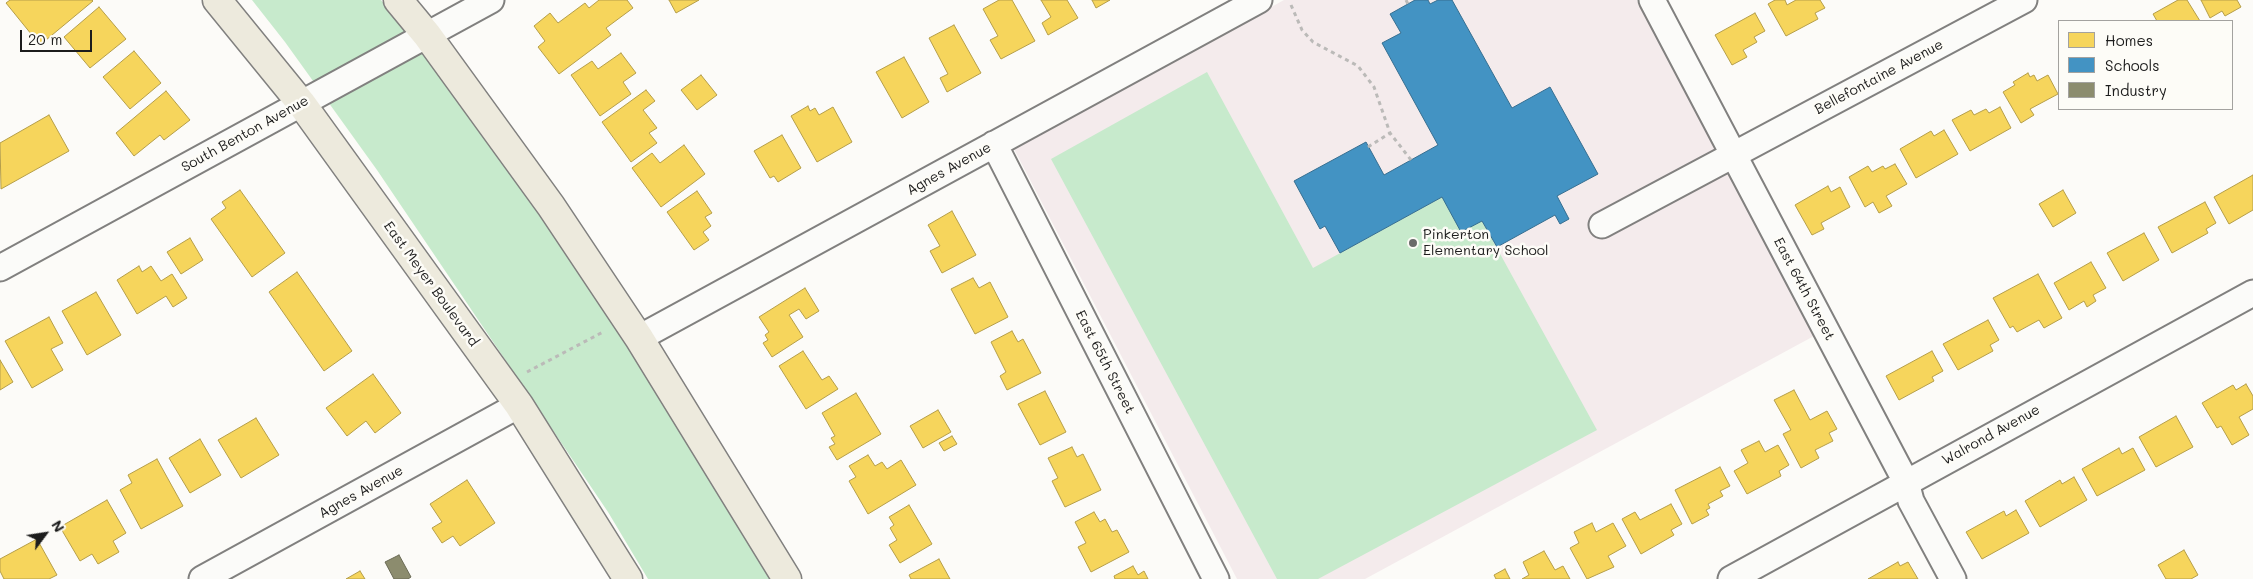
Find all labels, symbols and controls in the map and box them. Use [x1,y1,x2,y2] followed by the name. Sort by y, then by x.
[22,20,95,52] scale bar
[2058,20,2233,110] legend
[28,29,62,49] text: 20 m
[2105,30,2153,50] text: Homes
[1812,36,1946,118] street label: Bellefontaine Avenue
[2105,55,2160,75] text: Schools
[2105,80,2167,100] text: Industry
[179,92,311,176] street label: South Benton Avenue
[904,139,994,199] street label: Agnes Avenue
[380,218,482,350] street label: East Meyer Boulevard
[1423,227,1549,260] place label: Pinkerton Elementary School
[1770,235,1838,343] street label: East 64th Street
[1407,237,1419,249] marker: Pinkerton Elementary School
[1072,307,1138,417] street label: East 65th Street
[1939,401,2043,469] street label: Walrond Avenue
[316,462,406,522] street label: Agnes Avenue
[20,509,70,559] north arrow
[47,517,69,535] text: N

